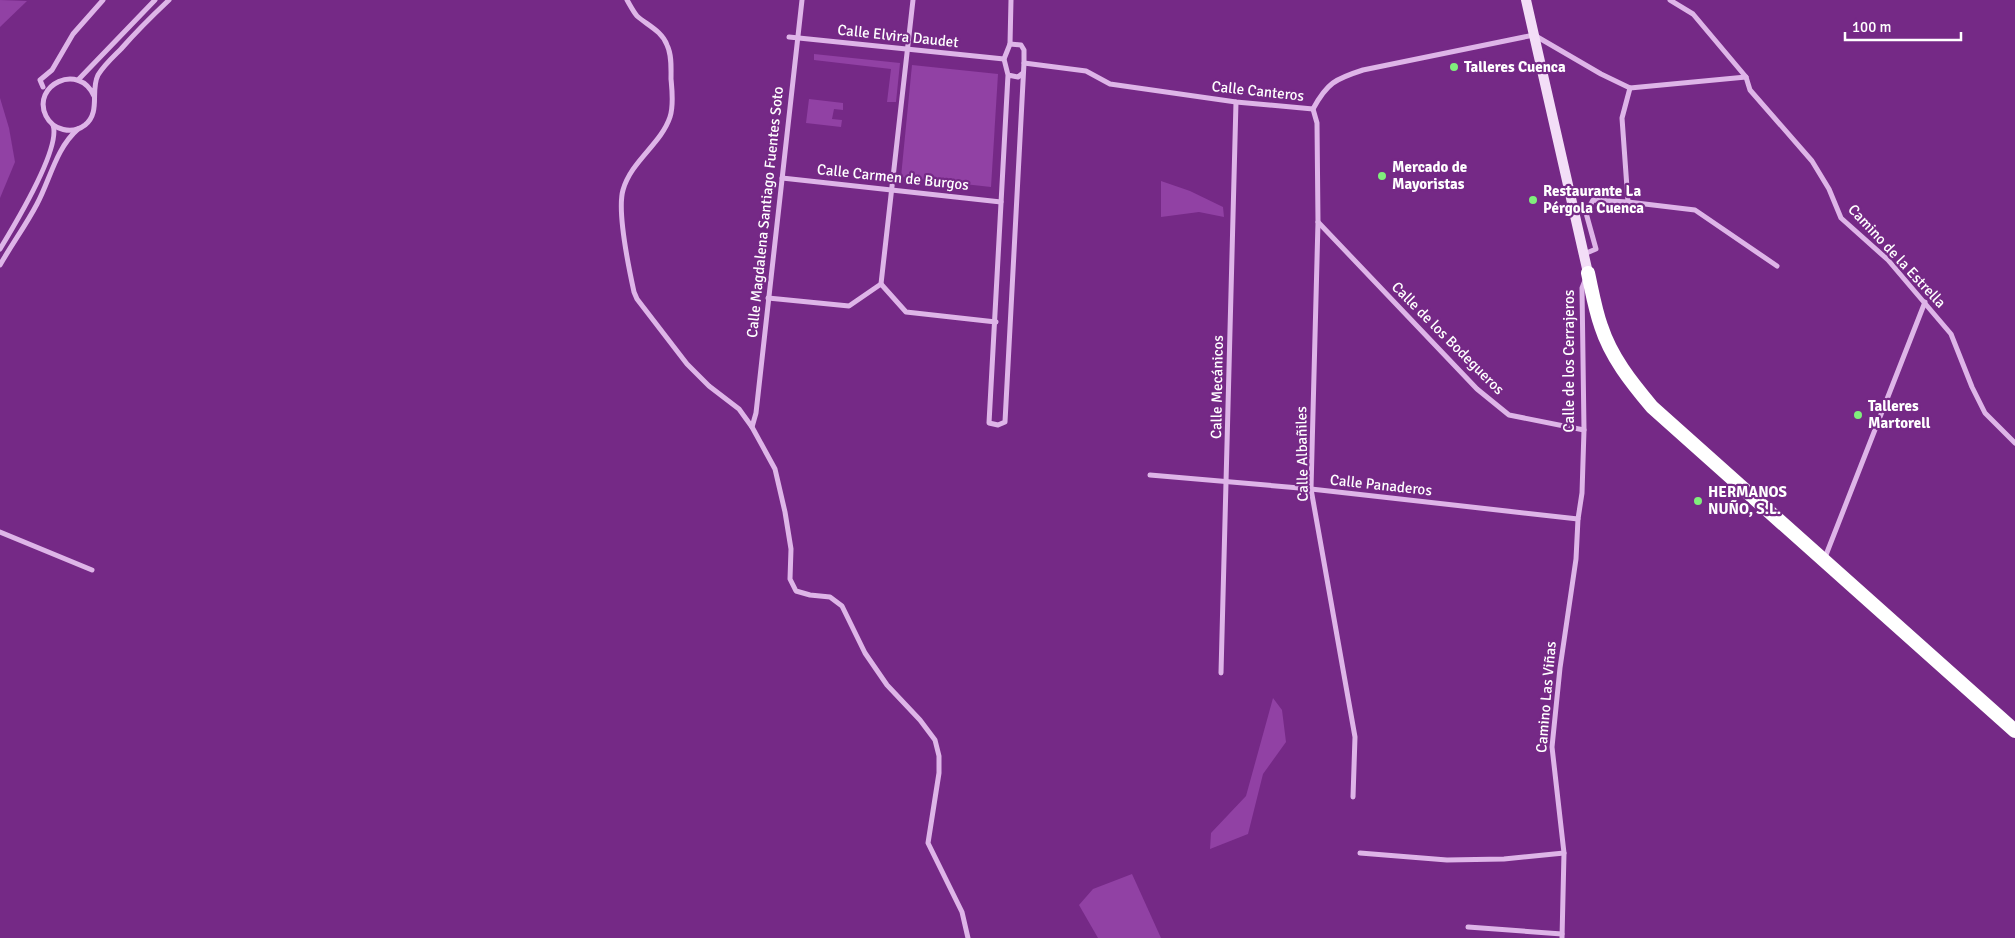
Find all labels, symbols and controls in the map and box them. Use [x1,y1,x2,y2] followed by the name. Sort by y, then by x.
[1845,10,1961,42] scale bar
[1852,18,1892,36] text: 100 m
[837,21,959,51] street label: Calle Elvira Daudet
[1464,58,1566,76] place label: Talleres Cuenca
[1448,61,1460,73] marker: Talleres Cuenca
[1211,77,1306,105] street label: Calle Canteros
[743,85,787,339] street label: Calle Magdalena Santiago Fuentes Soto
[1392,158,1467,193] place label: Mercado de Mayoristas
[816,160,970,194] street label: Calle Carmen de Burgos
[1376,170,1388,182] marker: Mercado de Mayoristas
[1543,182,1644,217] place label: Restaurante La Pérgola Cuenca
[1527,194,1539,206] marker: Restaurante La Pérgola Cuenca
[1844,200,1950,312] street label: Camino de la Estrella
[1388,278,1508,398] street label: Calle de los Bodegueros
[1560,289,1578,432] street label: Calle de los Cerrajeros
[1207,335,1227,439] street label: Calle Mecánicos
[1868,397,1931,432] place label: Talleres Martorell
[1292,406,1312,502] street label: Calle Albañiles
[1852,409,1864,421] marker: Talleres Martorell
[1329,471,1433,499] street label: Calle Panaderos
[1708,483,1787,518] place label: HERMANOS NUÑO, S.L.
[1692,495,1704,507] marker: HERMANOS NUÑO, S.L.
[1532,640,1560,754] street label: Camino Las Viñas

